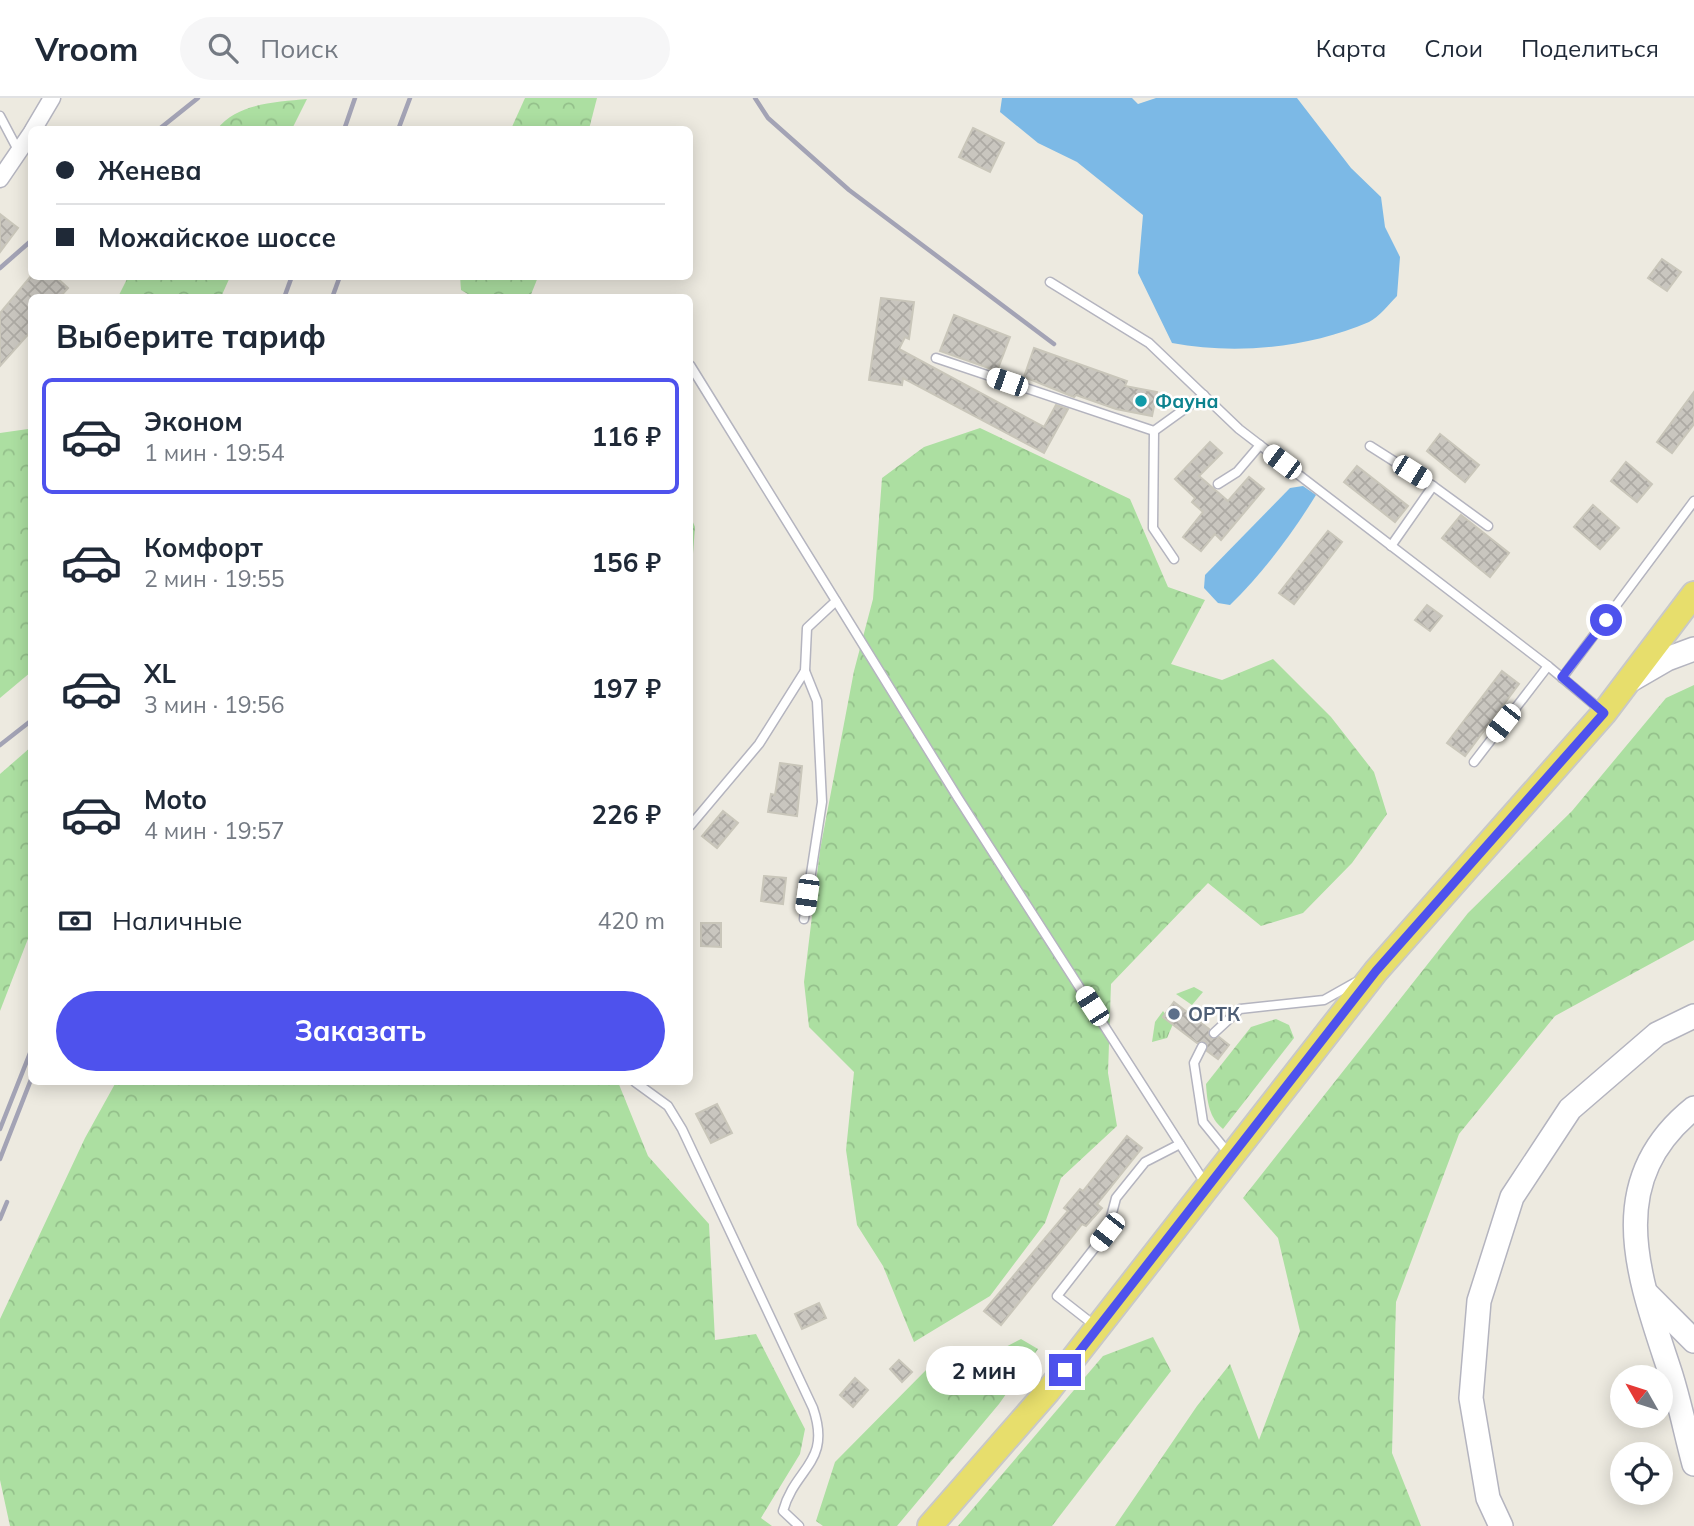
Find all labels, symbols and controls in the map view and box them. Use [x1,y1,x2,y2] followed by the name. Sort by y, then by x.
[180,17,670,80] search box
[35,28,138,69] text: Vroom
[204,29,242,67] icon: search
[260,32,338,65] text: Поиск
[1316,33,1386,63] text: Карта
[1424,33,1483,63] text: Слои
[1521,33,1659,63] text: Поделиться
[98,154,202,187] text: Женева
[98,221,336,254] text: Можайское шоссе
[56,316,326,356] text: Выберите тариф
[984,365,1031,399] car
[1155,389,1219,413] place label: Фауна
[1133,393,1149,409] marker: Фауна
[60,405,123,468] icon: car
[144,405,243,438] text: Эконом
[591,420,661,453] text: 116 ₽
[144,438,284,467] text: 1 мин · 19:54
[1259,441,1306,483] car
[1389,452,1436,492] car
[60,531,123,594] icon: car
[144,531,263,564] text: Комфорт
[591,546,661,579] text: 156 ₽
[144,564,284,593] text: 2 мин · 19:55
[1590,604,1622,636] route start
[60,657,123,720] icon: car
[144,657,176,690] text: XL
[591,672,661,705] text: 197 ₽
[144,690,284,719] text: 3 мин · 19:56
[1482,700,1525,746] car
[60,783,123,846] icon: car
[144,783,207,816] text: Moto
[591,798,661,831] text: 226 ₽
[144,816,284,845] text: 4 мин · 19:57
[794,873,821,917] car
[56,902,94,940] icon: cash
[112,904,242,937] text: Наличные
[597,906,665,935] text: 420 m
[1072,983,1113,1029] car
[56,991,665,1071] button: Заказать
[1188,1002,1241,1026] place label: ОРТК
[1166,1006,1182,1022] marker: ОРТК
[1086,1209,1129,1255] car
[925,1346,1040,1394] callout: 2 мин
[1049,1354,1081,1386] route end
[952,1356,1016,1385] text: 2 мин
[1610,1365,1673,1428] north arrow
[1610,1365,1673,1505] map controls
[1610,1442,1673,1505] button: locate

